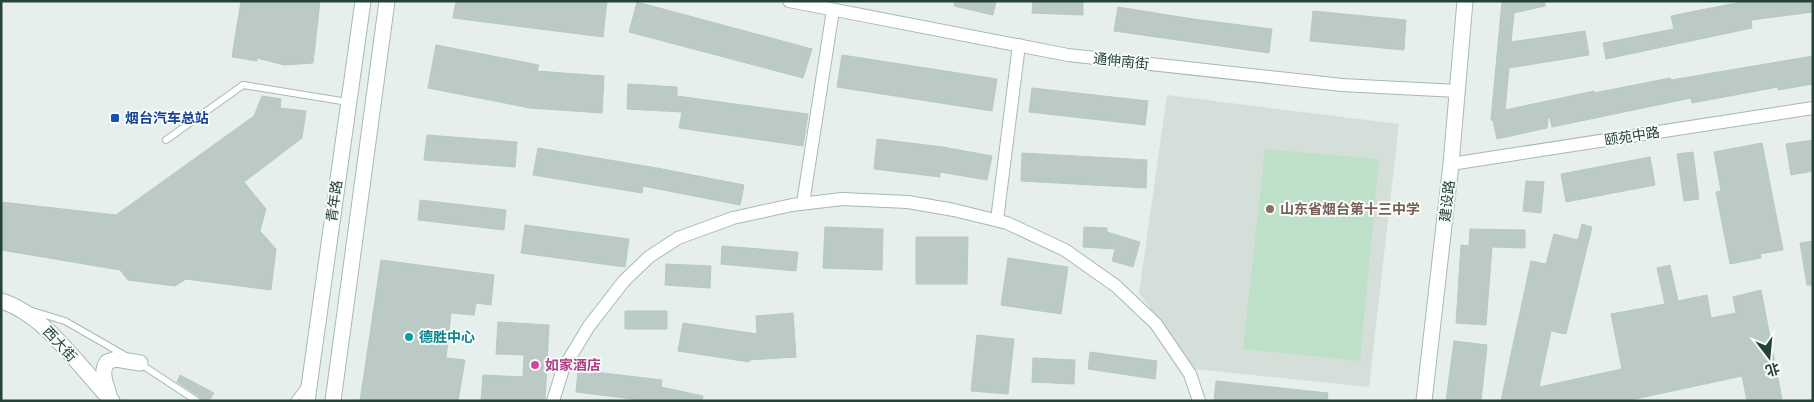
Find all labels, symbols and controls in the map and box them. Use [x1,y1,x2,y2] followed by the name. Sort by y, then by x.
[1092,48,1150,73] street label: 通伸南街
[125,108,209,127] place label: 烟台汽车总站
[109,112,121,124] marker: 烟台汽车总站
[1603,122,1661,149] street label: 颐苑中路
[321,179,346,223] street label: 青年路
[1435,179,1458,223] street label: 建设路
[1280,199,1420,218] place label: 山东省烟台第十三中学
[1264,203,1276,215] marker: 山东省烟台第十三中学
[39,322,82,365] street label: 西大街
[419,327,475,346] place label: 德胜中心
[403,331,415,343] marker: 德胜中心
[1744,332,1794,382] north arrow
[545,355,601,374] place label: 如家酒店
[529,359,541,371] marker: 如家酒店
[1763,359,1782,381] text: 北

